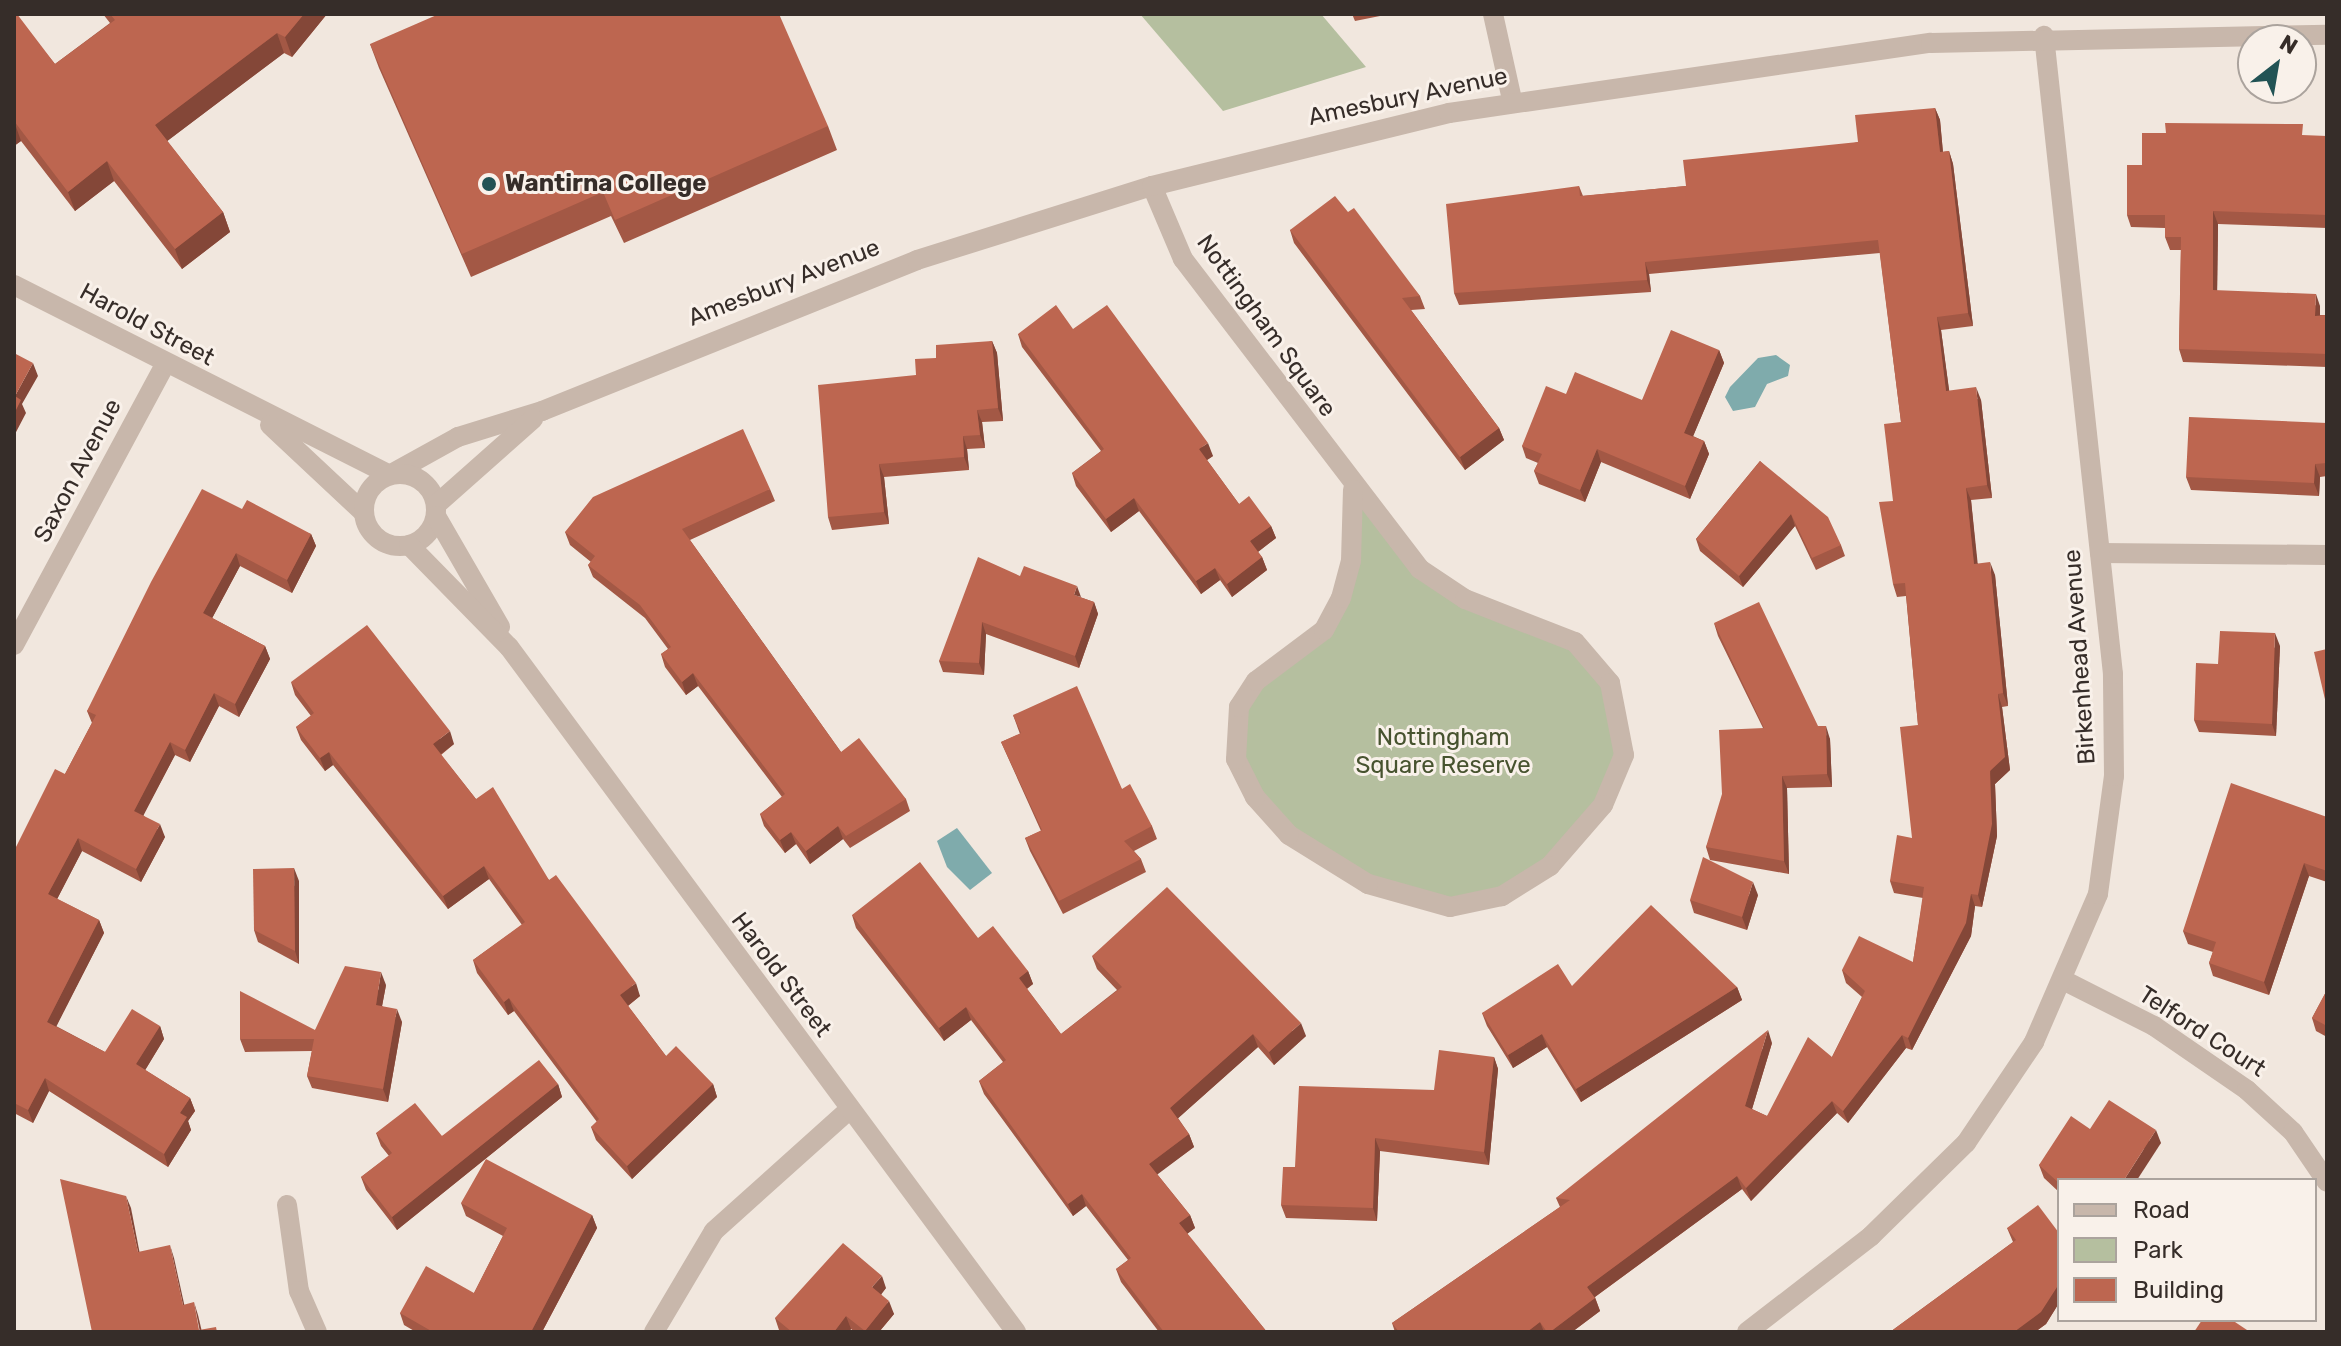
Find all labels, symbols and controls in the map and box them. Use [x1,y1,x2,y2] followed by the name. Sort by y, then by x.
[2237,24,2317,104] north arrow
[2275,29,2302,60] text: N
[1305,62,1511,132] street label: Amesbury Avenue
[505,170,707,198] place label: Wantirna College
[480,175,498,193] marker: Wantirna College
[1190,229,1342,423] street label: Nottingham Square
[684,233,884,333] street label: Amesbury Avenue
[75,277,219,373] street label: Harold Street
[28,394,128,548] street label: Saxon Avenue
[2058,548,2102,766] street label: Birkenhead Avenue
[1355,724,1531,780] park label: Nottingham Square Reserve
[725,907,837,1043] street label: Harold Street
[2133,980,2271,1084] street label: Telford Court
[2057,1178,2317,1322] legend
[2133,1196,2190,1224] text: Road
[2133,1236,2183,1264] text: Park
[2133,1276,2224,1304] text: Building

